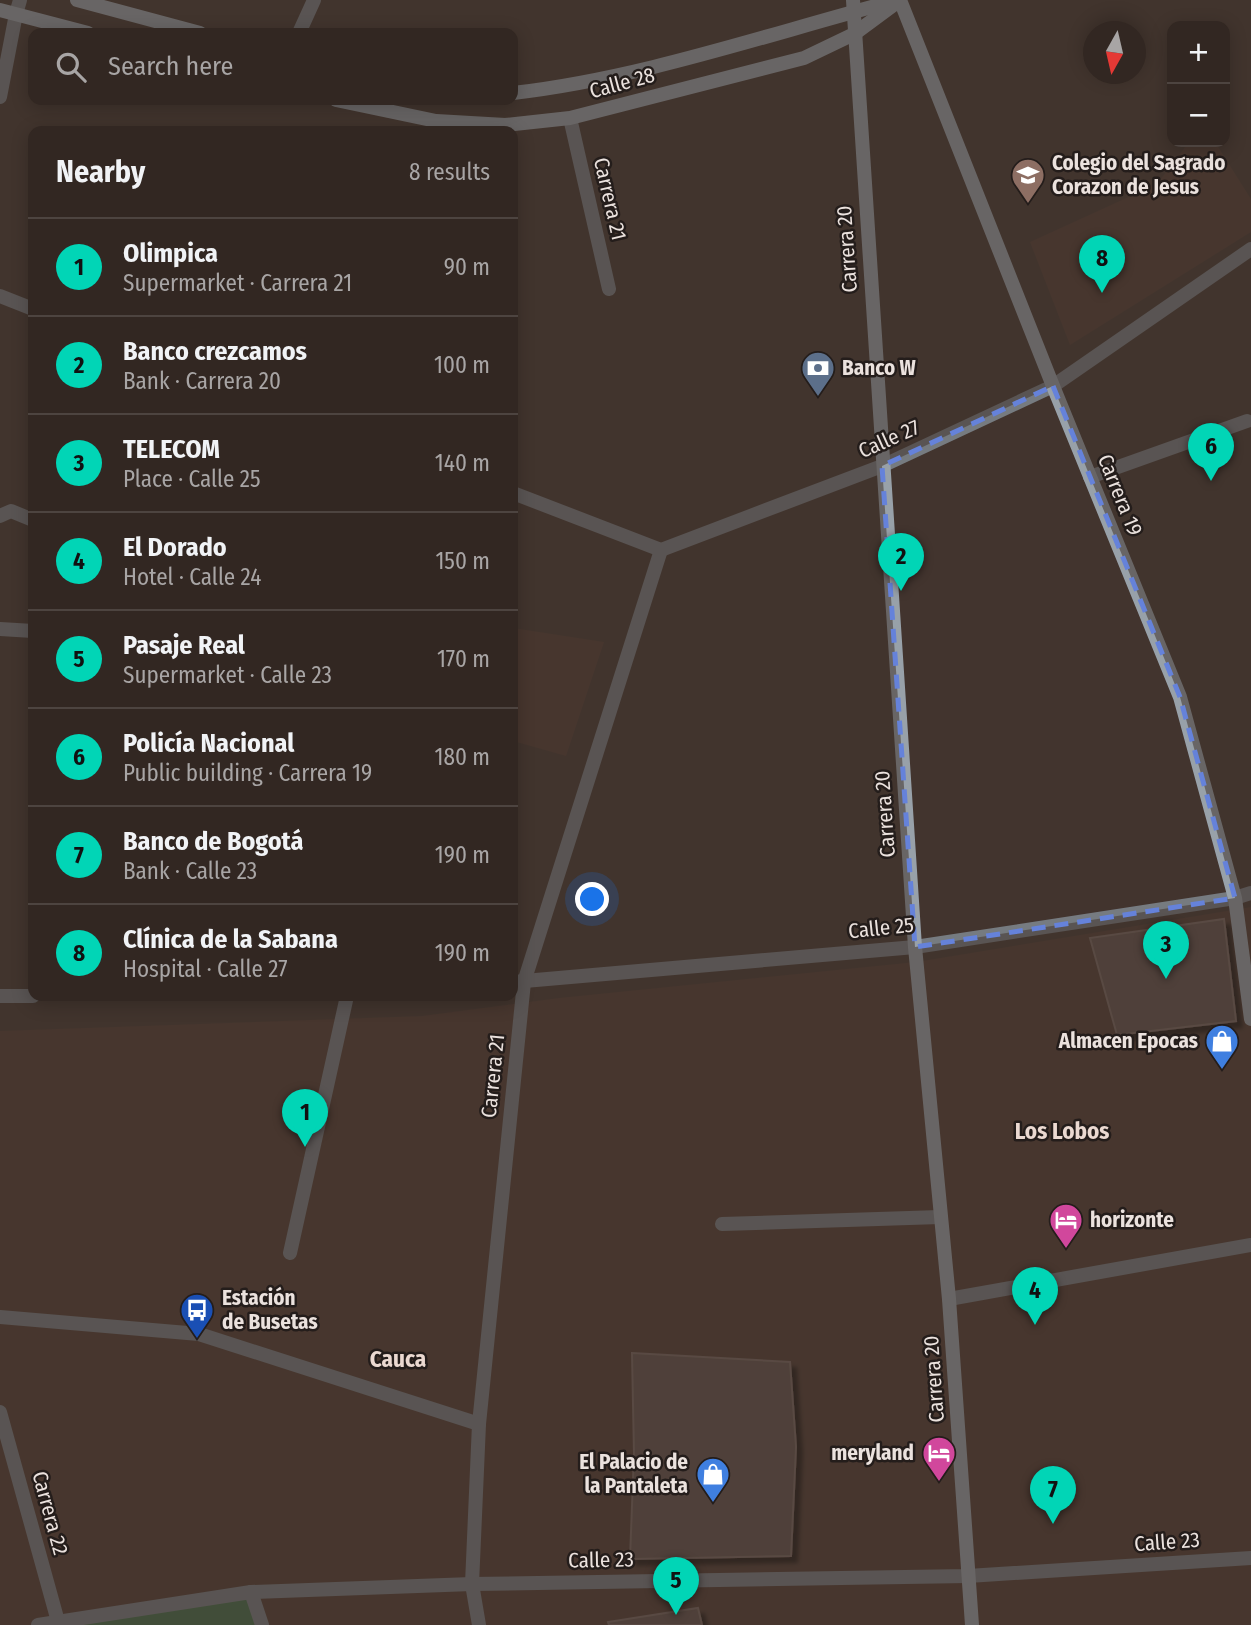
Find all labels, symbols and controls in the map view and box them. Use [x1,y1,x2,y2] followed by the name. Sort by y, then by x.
[1083,21,1146,84] north arrow
[1167,21,1230,147] map controls
[1167,21,1230,84] button: +
[28,28,518,105] search box
[52,48,90,86] icon: search
[108,51,233,82] text: Search here
[586,62,658,104] street label: Calle 28
[1167,84,1230,147] button: −
[1052,150,1225,200] place label: Colegio del Sagrado Corazon de Jesus
[56,154,145,190] text: Nearby
[588,155,632,243] street label: Carrera 21
[1009,156,1047,205] school or university icon: Colegio del Sagrado Corazon de Jesus
[409,158,490,186] text: 8 results
[831,205,863,293] street label: Carrera 20
[1079,235,1125,293] pin: 8
[123,238,218,269] text: Olimpica
[74,253,84,281] text: 1
[444,253,490,281] text: 90 m
[123,269,352,297] text: Supermarket · Carrera 21
[123,336,307,367] text: Banco crezcamos
[799,349,837,398] bank icon: Banco W
[74,351,84,379] text: 2
[434,351,490,379] text: 100 m
[842,355,916,381] place label: Banco W
[123,367,281,395] text: Bank · Carrera 20
[854,414,924,464] street label: Calle 27
[1188,423,1234,481] pin: 6
[123,434,220,465] text: TELECOM
[74,449,84,477] text: 3
[435,449,490,477] text: 140 m
[1092,450,1148,540] street label: Carrera 19
[123,465,260,493] text: Place · Calle 25
[123,532,227,563] text: El Dorado
[878,533,924,591] pin: 2
[73,547,85,575] text: 4
[435,547,490,575] text: 150 m
[123,563,261,591] text: Hotel · Calle 24
[123,630,245,661] text: Pasaje Real
[73,645,85,673] text: 5
[437,645,490,673] text: 170 m
[123,661,332,689] text: Supermarket · Calle 23
[123,728,294,759] text: Policía Nacional
[73,743,85,771] text: 6
[434,743,490,771] text: 180 m
[123,759,372,787] text: Public building · Carrera 19
[869,770,901,858] street label: Carrera 20
[123,826,303,857] text: Banco de Bogotá
[74,841,84,869] text: 7
[435,841,490,869] text: 190 m
[123,857,257,885] text: Bank · Calle 23
[575,882,609,916] your location
[847,912,915,944] street label: Calle 25
[1143,921,1189,979] pin: 3
[123,924,338,955] text: Clínica de la Sabana
[73,939,85,967] text: 8
[435,939,490,967] text: 190 m
[123,955,288,983] text: Hospital · Calle 27
[1203,1022,1241,1071] shop icon: Almacen Epocas
[1058,1028,1198,1054] place label: Almacen Epocas
[476,1033,510,1119] street label: Carrera 21
[282,1089,328,1147] pin: 1
[1015,1117,1109,1145] district label: Los Lobos
[1047,1201,1085,1250] hotel icon: horizonte
[1090,1207,1174,1233] place label: horizonte
[1012,1267,1058,1325] pin: 4
[222,1285,318,1335] place label: Estación de Busetas
[178,1291,216,1340] bus stop icon: Estación de Busetas
[918,1335,950,1423] street label: Carrera 20
[370,1345,426,1373] district label: Cauca
[920,1434,958,1483] hotel icon: meryland
[831,1440,914,1466] place label: meryland
[579,1449,688,1499] place label: El Palacio de la Pantaleta
[694,1455,732,1504] shop icon: El Palacio de la Pantaleta
[1030,1466,1076,1524] pin: 7
[26,1468,74,1558] street label: Carrera 22
[1133,1527,1201,1557] street label: Calle 23
[568,1546,634,1574] street label: Calle 23
[653,1557,699,1615] pin: 5

